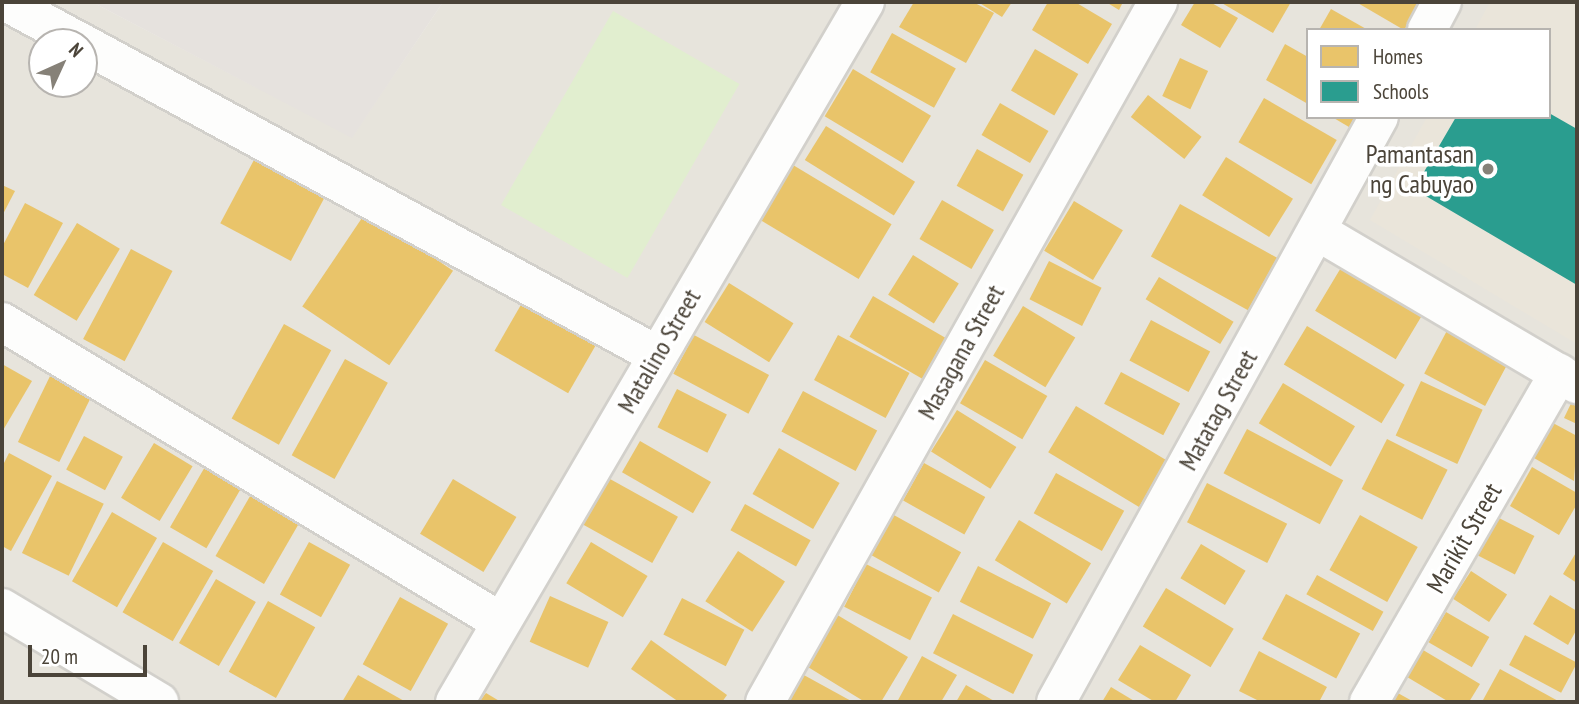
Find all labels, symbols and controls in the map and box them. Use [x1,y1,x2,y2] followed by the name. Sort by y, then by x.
[28,28,98,98] north arrow
[1306,28,1551,119] legend
[64,37,89,62] text: N
[1373,43,1423,70] text: Homes
[1373,78,1429,105] text: Schools
[1366,138,1474,200] place label: Pamantasan ng Cabuyao
[1480,161,1496,177] marker: Pamantasan ng Cabuyao
[911,279,1011,425] street label: Masagana Street
[611,283,707,419] street label: Matalino Street
[1172,344,1264,476] street label: Matatag Street
[1420,477,1508,599] street label: Marikit Street
[32,630,150,674] scale bar
[41,643,78,670] text: 20 m

